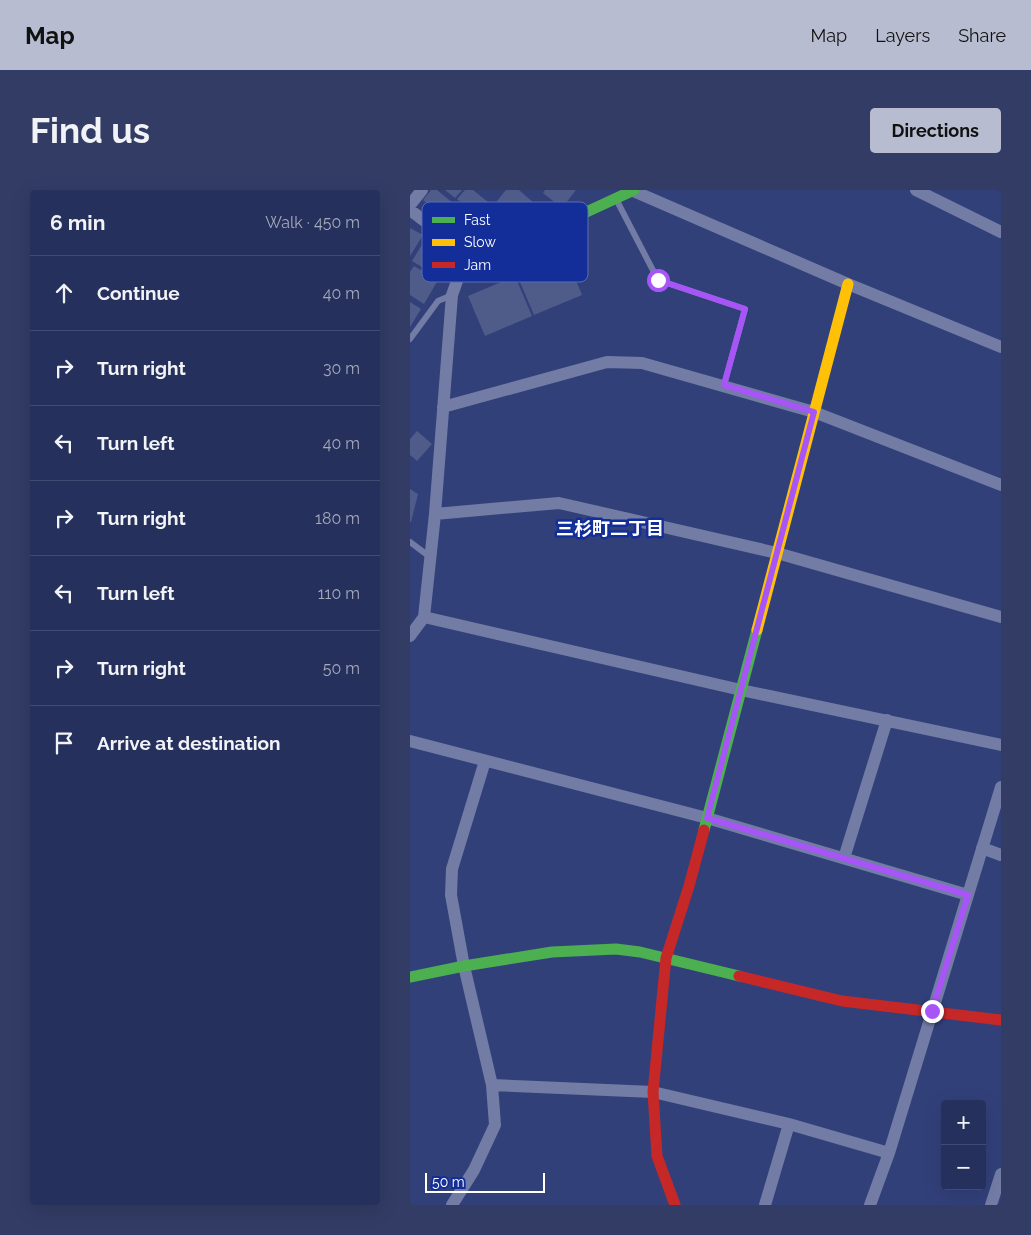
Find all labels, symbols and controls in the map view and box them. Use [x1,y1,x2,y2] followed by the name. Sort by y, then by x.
[25,21,75,50] text: Map
[811,25,847,46] text: Map
[875,25,930,46] text: Layers
[958,25,1006,46] text: Share
[870,108,1001,153] button: Directions
[30,110,150,151] text: Find us
[422,202,588,282] legend
[50,210,105,235] text: 6 min
[464,212,491,228] text: Fast
[265,213,360,232] text: Walk · 450 m
[464,234,496,250] text: Slow
[464,257,491,273] text: Jam
[647,269,670,292] route start
[50,279,78,307] icon: ahead
[97,282,180,304] text: Continue
[323,284,360,303] text: 40 m
[50,354,78,382] icon: right
[97,357,186,379] text: Turn right
[323,359,360,378] text: 30 m
[50,429,78,457] icon: left
[97,432,174,454] text: Turn left
[323,434,360,453] text: 40 m
[50,504,78,532] icon: right
[97,507,186,529] text: Turn right
[315,509,360,528] text: 180 m
[556,518,664,539] district label: 三杉町二丁目
[50,579,78,607] icon: left
[97,582,174,604] text: Turn left
[318,584,360,603] text: 110 m
[50,654,78,682] icon: right
[97,657,186,679] text: Turn right
[323,659,360,678] text: 50 m
[50,729,78,757] icon: arrive
[97,732,281,754] text: Arrive at destination
[921,1000,944,1023] route end
[941,1100,986,1190] map controls
[941,1100,986,1145] button: +
[941,1145,986,1190] button: −
[425,1170,545,1193] scale bar
[432,1174,465,1190] text: 50 m

